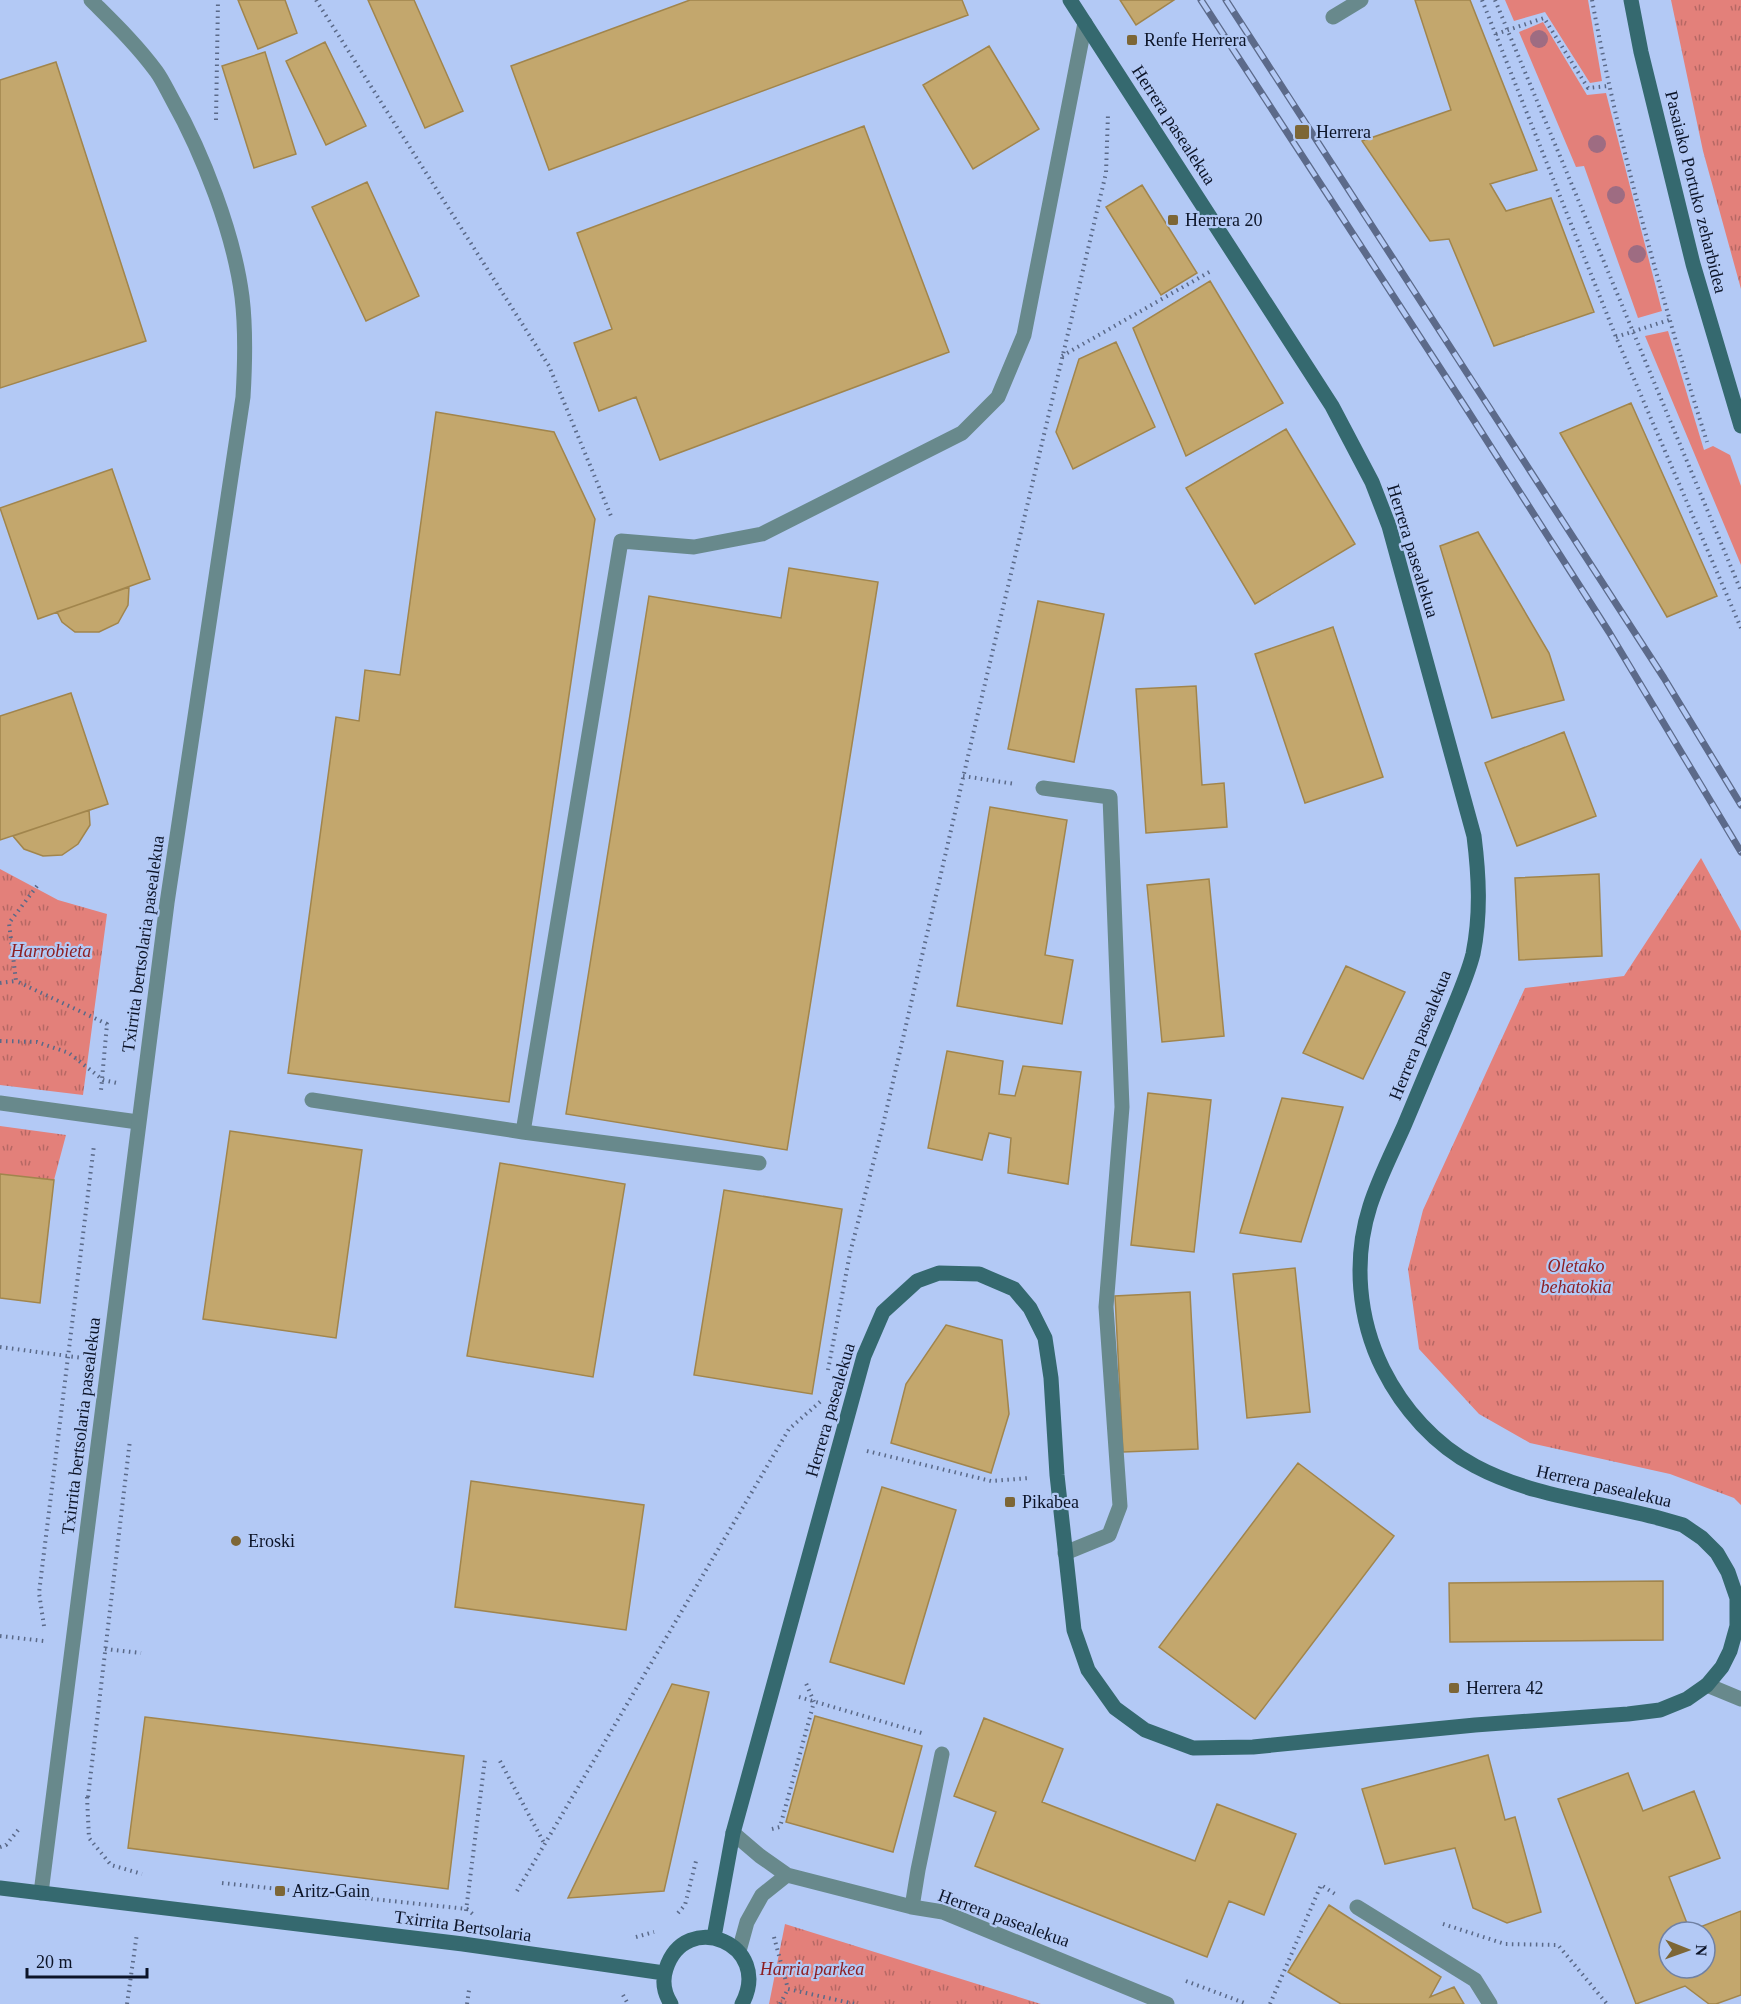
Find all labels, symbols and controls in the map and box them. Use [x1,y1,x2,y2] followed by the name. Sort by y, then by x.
[1144,30,1246,50] place label: Renfe Herrera
[1125,33,1139,47] marker: Renfe Herrera
[1128,62,1220,188] street label: Herrera pasealekua
[1661,89,1731,295] street label: Pasaiako Portuko zeharbidea
[1316,122,1371,142] place label: Herrera
[1293,123,1311,141] marker: Herrera
[1185,210,1262,230] place label: Herrera 20
[1166,213,1180,227] marker: Herrera 20
[1383,482,1443,620] street label: Herrera pasealekua
[118,834,168,1054] street label: Txirrita bertsolaria pasealekua
[10,941,91,961] park label: Harrobieta
[1385,967,1455,1103] street label: Herrera pasealekua
[1541,1256,1611,1297] park label: Oletako behatokia
[58,1316,104,1536] street label: Txirrita bertsolaria pasealekua
[801,1341,859,1479] street label: Herrera pasealekua
[1534,1461,1674,1511] street label: Herrera pasealekua
[1022,1492,1079,1512] place label: Pikabea
[1003,1495,1017,1509] marker: Pikabea
[248,1531,295,1551] place label: Eroski
[229,1534,243,1548] marker: Eroski
[1466,1678,1543,1698] place label: Herrera 42
[1447,1681,1461,1695] marker: Herrera 42
[292,1881,370,1901] place label: Aritz-Gain
[273,1884,287,1898] marker: Aritz-Gain
[936,1885,1072,1951] street label: Herrera pasealekua
[393,1906,533,1946] street label: Txirrita Bertsolaria
[1657,1920,1717,1980] north arrow
[27,1941,147,1979] scale bar
[1693,1944,1710,1957] text: N
[36,1952,73,1972] text: 20 m
[759,1959,864,1979] park label: Harria parkea

